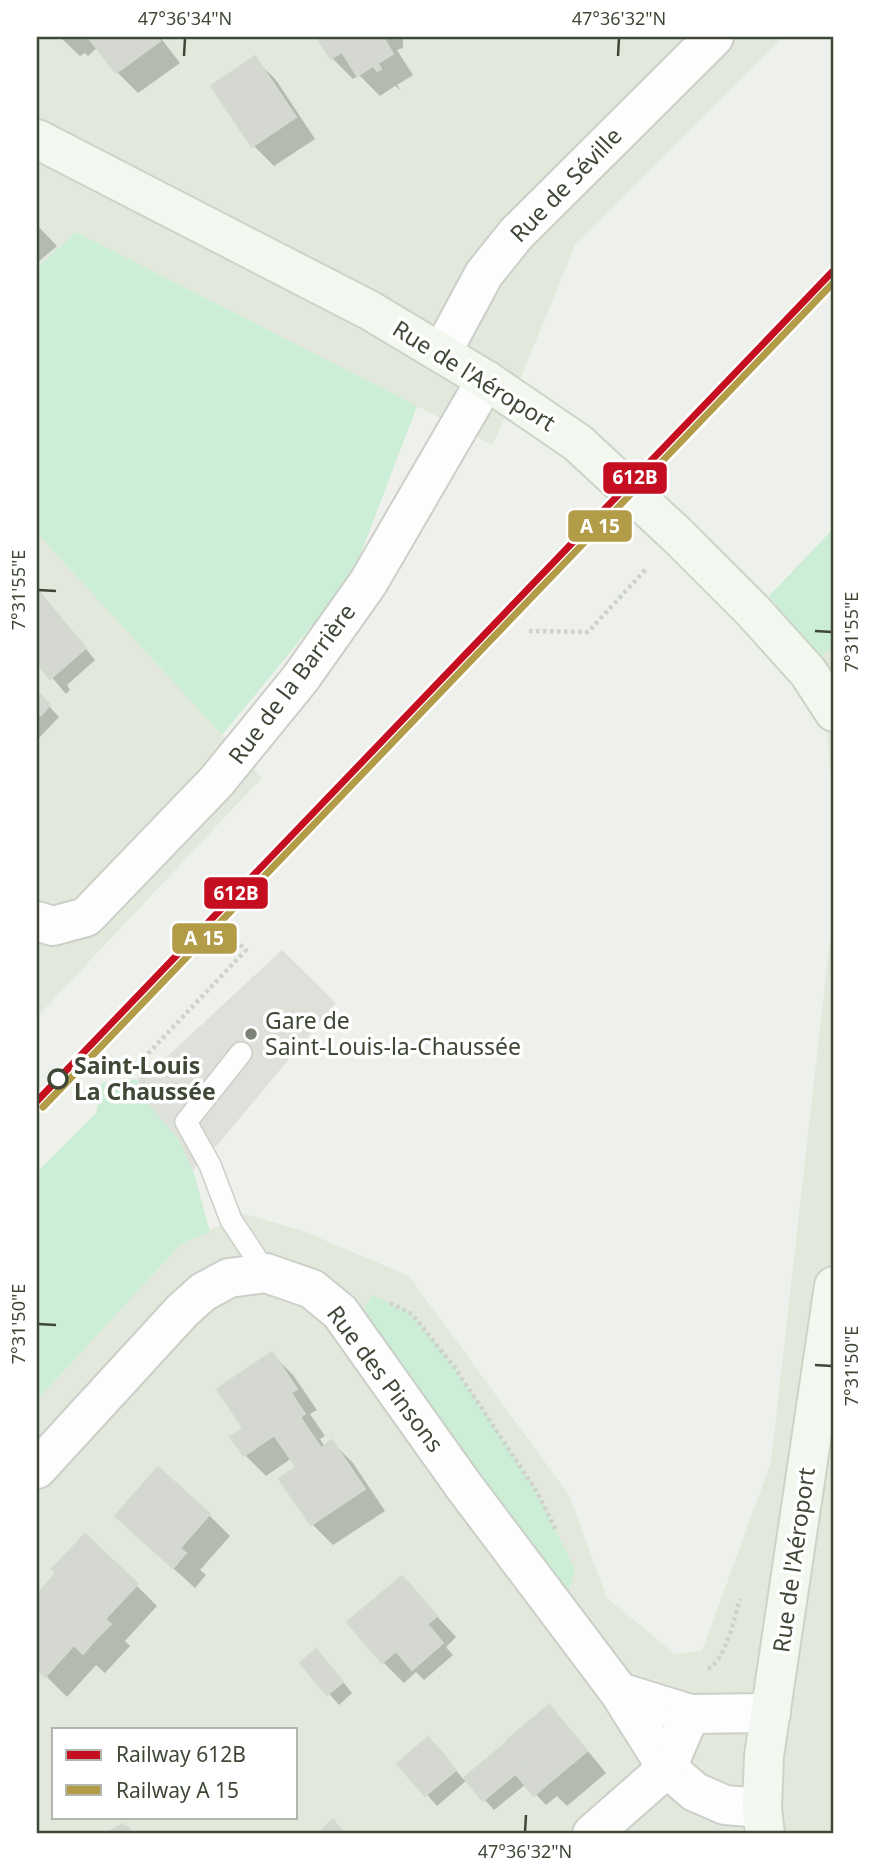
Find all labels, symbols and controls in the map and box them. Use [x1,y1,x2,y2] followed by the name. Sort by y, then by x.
[138,6,232,30] text: 47°36'34"N
[572,6,666,30] text: 47°36'32"N
[502,120,628,249] street label: Rue de Séville
[387,312,562,438] street label: Rue de l'Aéroport
[602,461,668,495] line badge: 612B
[612,464,658,490] text: 612B
[567,509,633,543] line badge: A 15
[580,513,620,539] text: A 15
[6,550,30,630] text: 7°31'55"E
[839,592,863,672] text: 7°31'55"E
[220,597,362,770] street label: Rue de la Barrière
[203,876,269,910] line badge: 612B
[213,880,259,906] text: 612B
[171,922,238,955] line badge: A 15
[184,925,224,951] text: A 15
[265,1004,521,1062] place label: Gare de Saint-Louis-la-Chaussée
[243,1026,259,1042] marker: Gare de Saint-Louis-la-Chaussée
[74,1049,216,1107] place label: Saint-Louis La Chaussée
[48,1069,68,1089] marker: Saint-Louis La Chaussée
[6,1284,30,1364] text: 7°31'50"E
[320,1299,451,1458] street label: Rue des Pinsons
[839,1326,863,1406] text: 7°31'50"E
[764,1465,822,1654] street label: Rue de l'Aéroport
[52,1728,298,1818] legend
[116,1740,246,1768] text: Railway 612B
[116,1776,239,1804] text: Railway A 15
[478,1839,572,1863] text: 47°36'32"N

